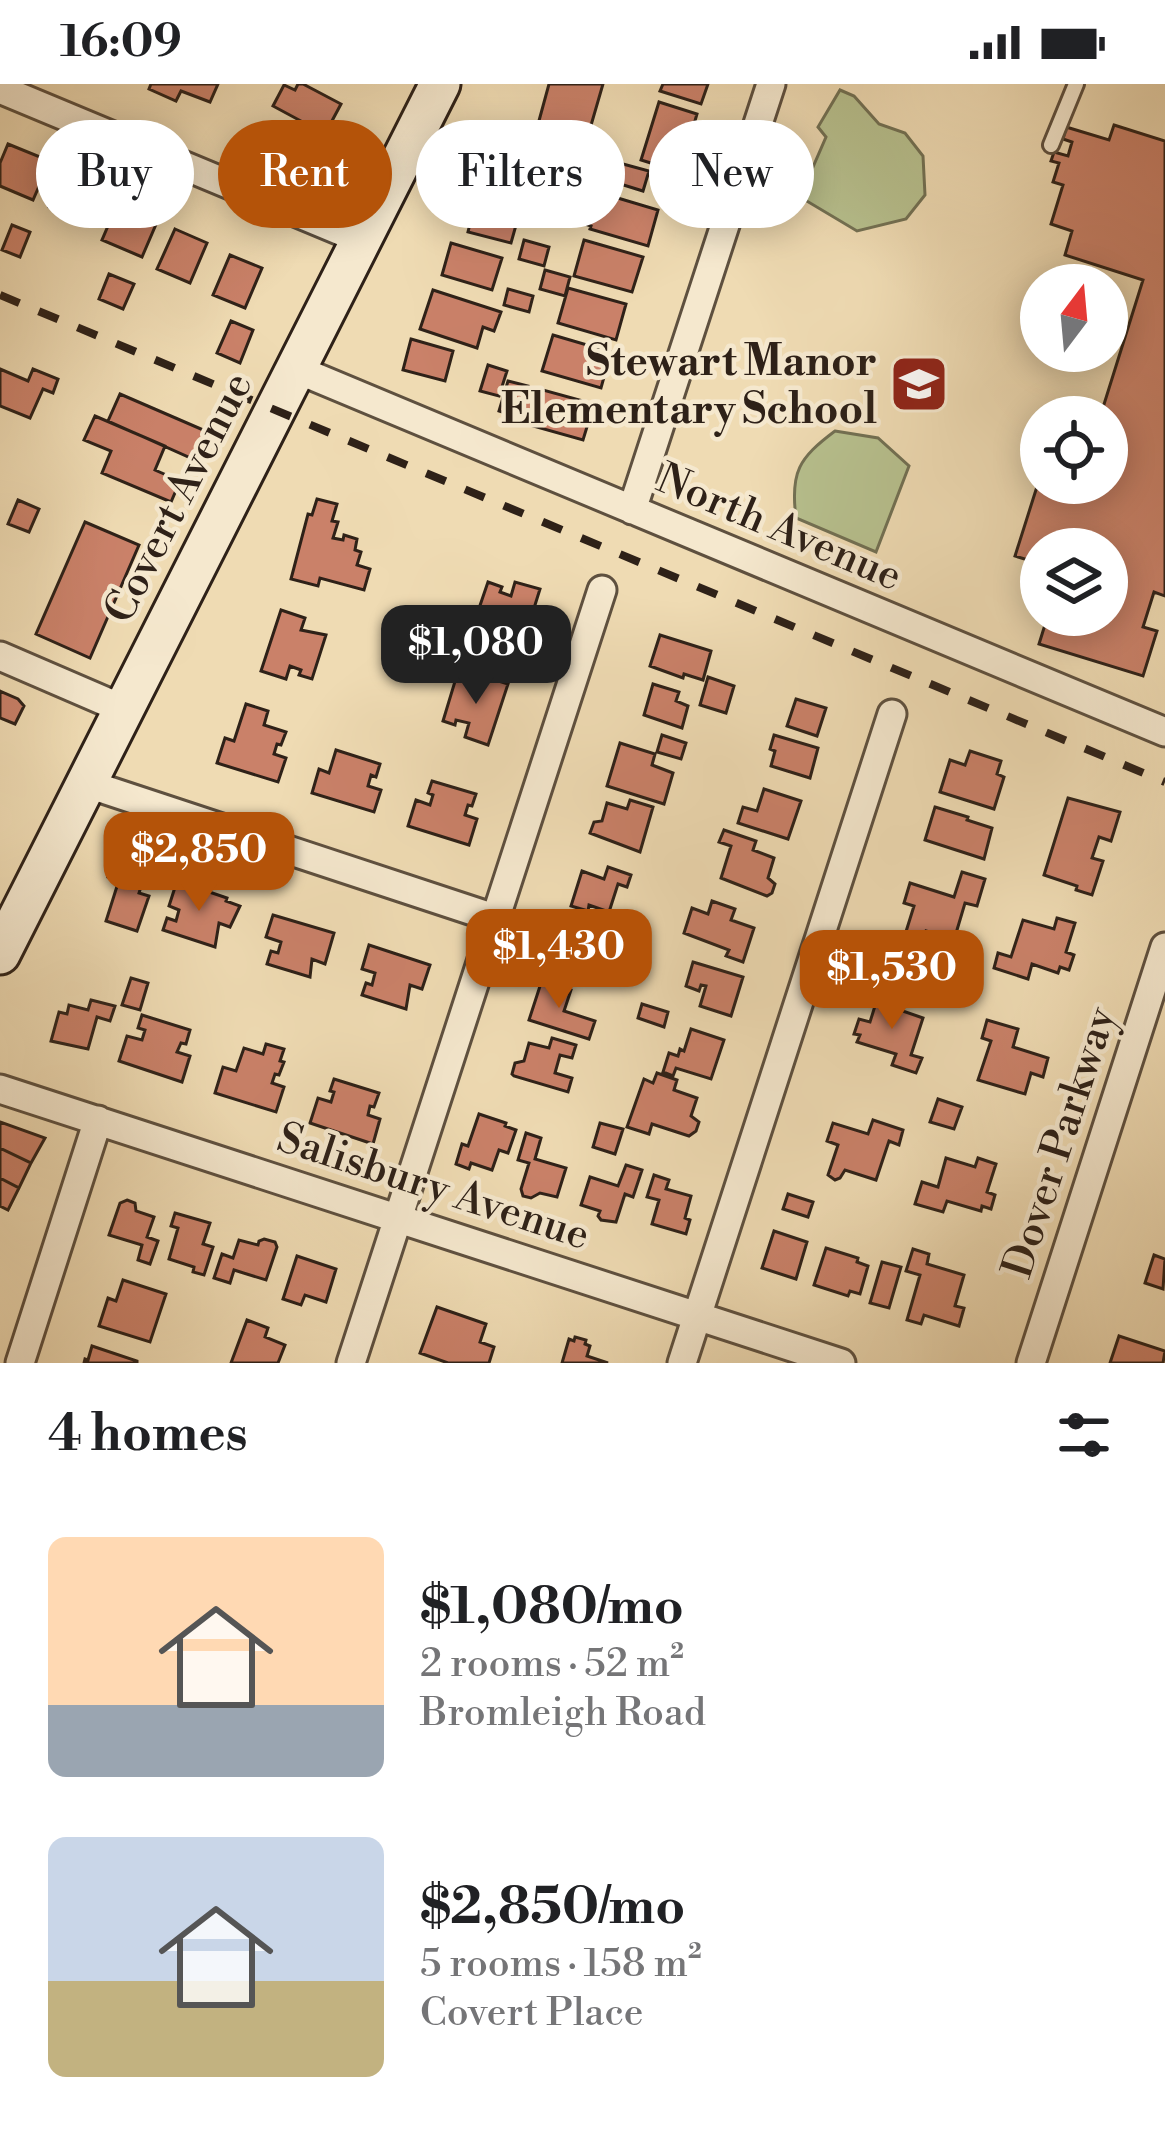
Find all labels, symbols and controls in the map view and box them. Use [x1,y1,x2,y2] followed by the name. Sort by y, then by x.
[60,14,182,71] text: 16:09
[36,120,194,228] chip: Buy
[218,120,392,228] chip: Rent
[416,120,625,228] chip: Filters
[649,120,814,228] chip: New
[1020,264,1128,372] north arrow
[1020,264,1128,636] map controls
[501,336,877,437] place label: Stewart Manor Elementary School
[888,353,950,415] school or university icon: Stewart Manor Elementary School
[93,364,265,632] street label: Covert Avenue
[1020,396,1128,504] button: locate
[648,453,910,604] street label: North Avenue
[1020,528,1128,636] button: layers
[378,605,574,707] pin: $1,080
[408,619,544,668] text: $1,080
[101,812,297,914] pin: $2,850
[131,826,267,875] text: $2,850
[461,909,657,1011] pin: $1,430
[493,923,625,972] text: $1,430
[794,930,990,1032] pin: $1,530
[827,944,957,993] text: $1,530
[992,1000,1130,1285] street label: Dover Parkway
[270,1112,596,1264] street label: Salisbury Avenue
[1051,1402,1117,1468] icon: filters
[48,1403,248,1467] text: 4 homes
[420,1576,684,1640] text: $1,080/mo
[144,1585,288,1729] icon: home
[420,1640,684,1689] text: 2 rooms · 52 m²
[420,1689,706,1738] text: Bromleigh Road
[420,1876,685,1940] text: $2,850/mo
[144,1885,288,2029] icon: home
[420,1940,702,1989] text: 5 rooms · 158 m²
[420,1989,644,2038] text: Covert Place

